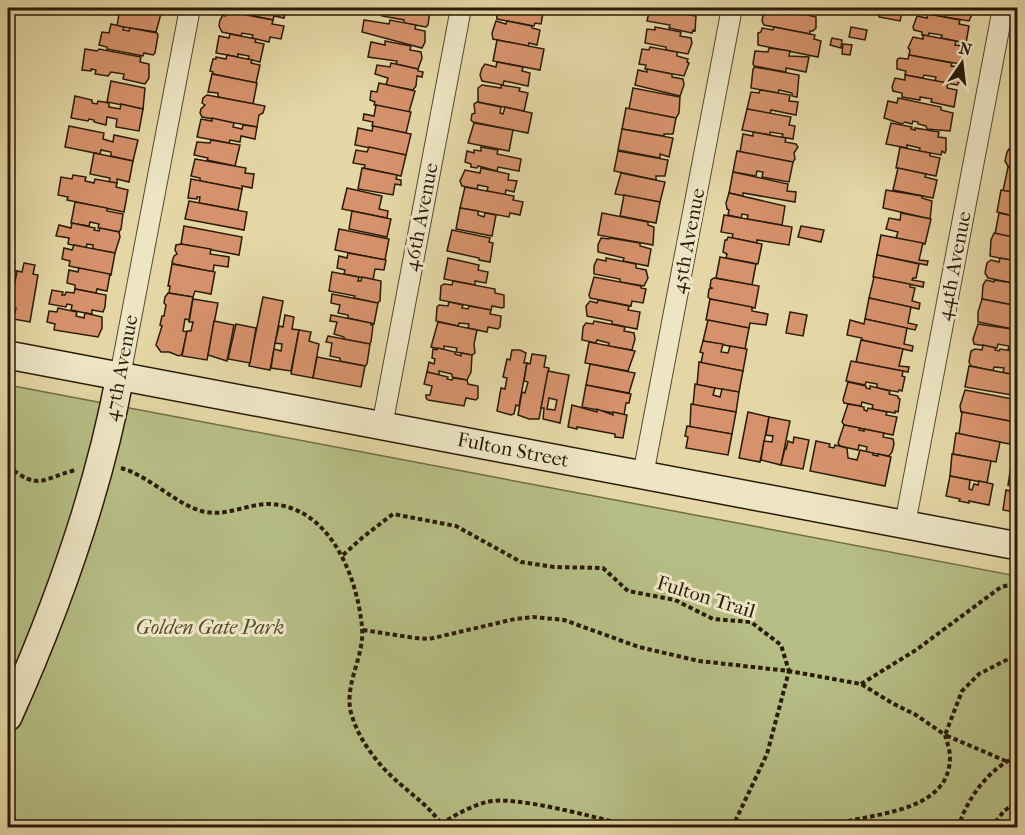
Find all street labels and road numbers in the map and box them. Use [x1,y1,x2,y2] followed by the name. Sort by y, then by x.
[399,161,443,273] street label: 46th Avenue
[666,186,710,296] street label: 45th Avenue
[932,209,976,323] street label: 44th Avenue
[99,313,143,423] street label: 47th Avenue
[455,428,571,472] street label: Fulton Street
[654,571,758,623] street label: Fulton Trail

